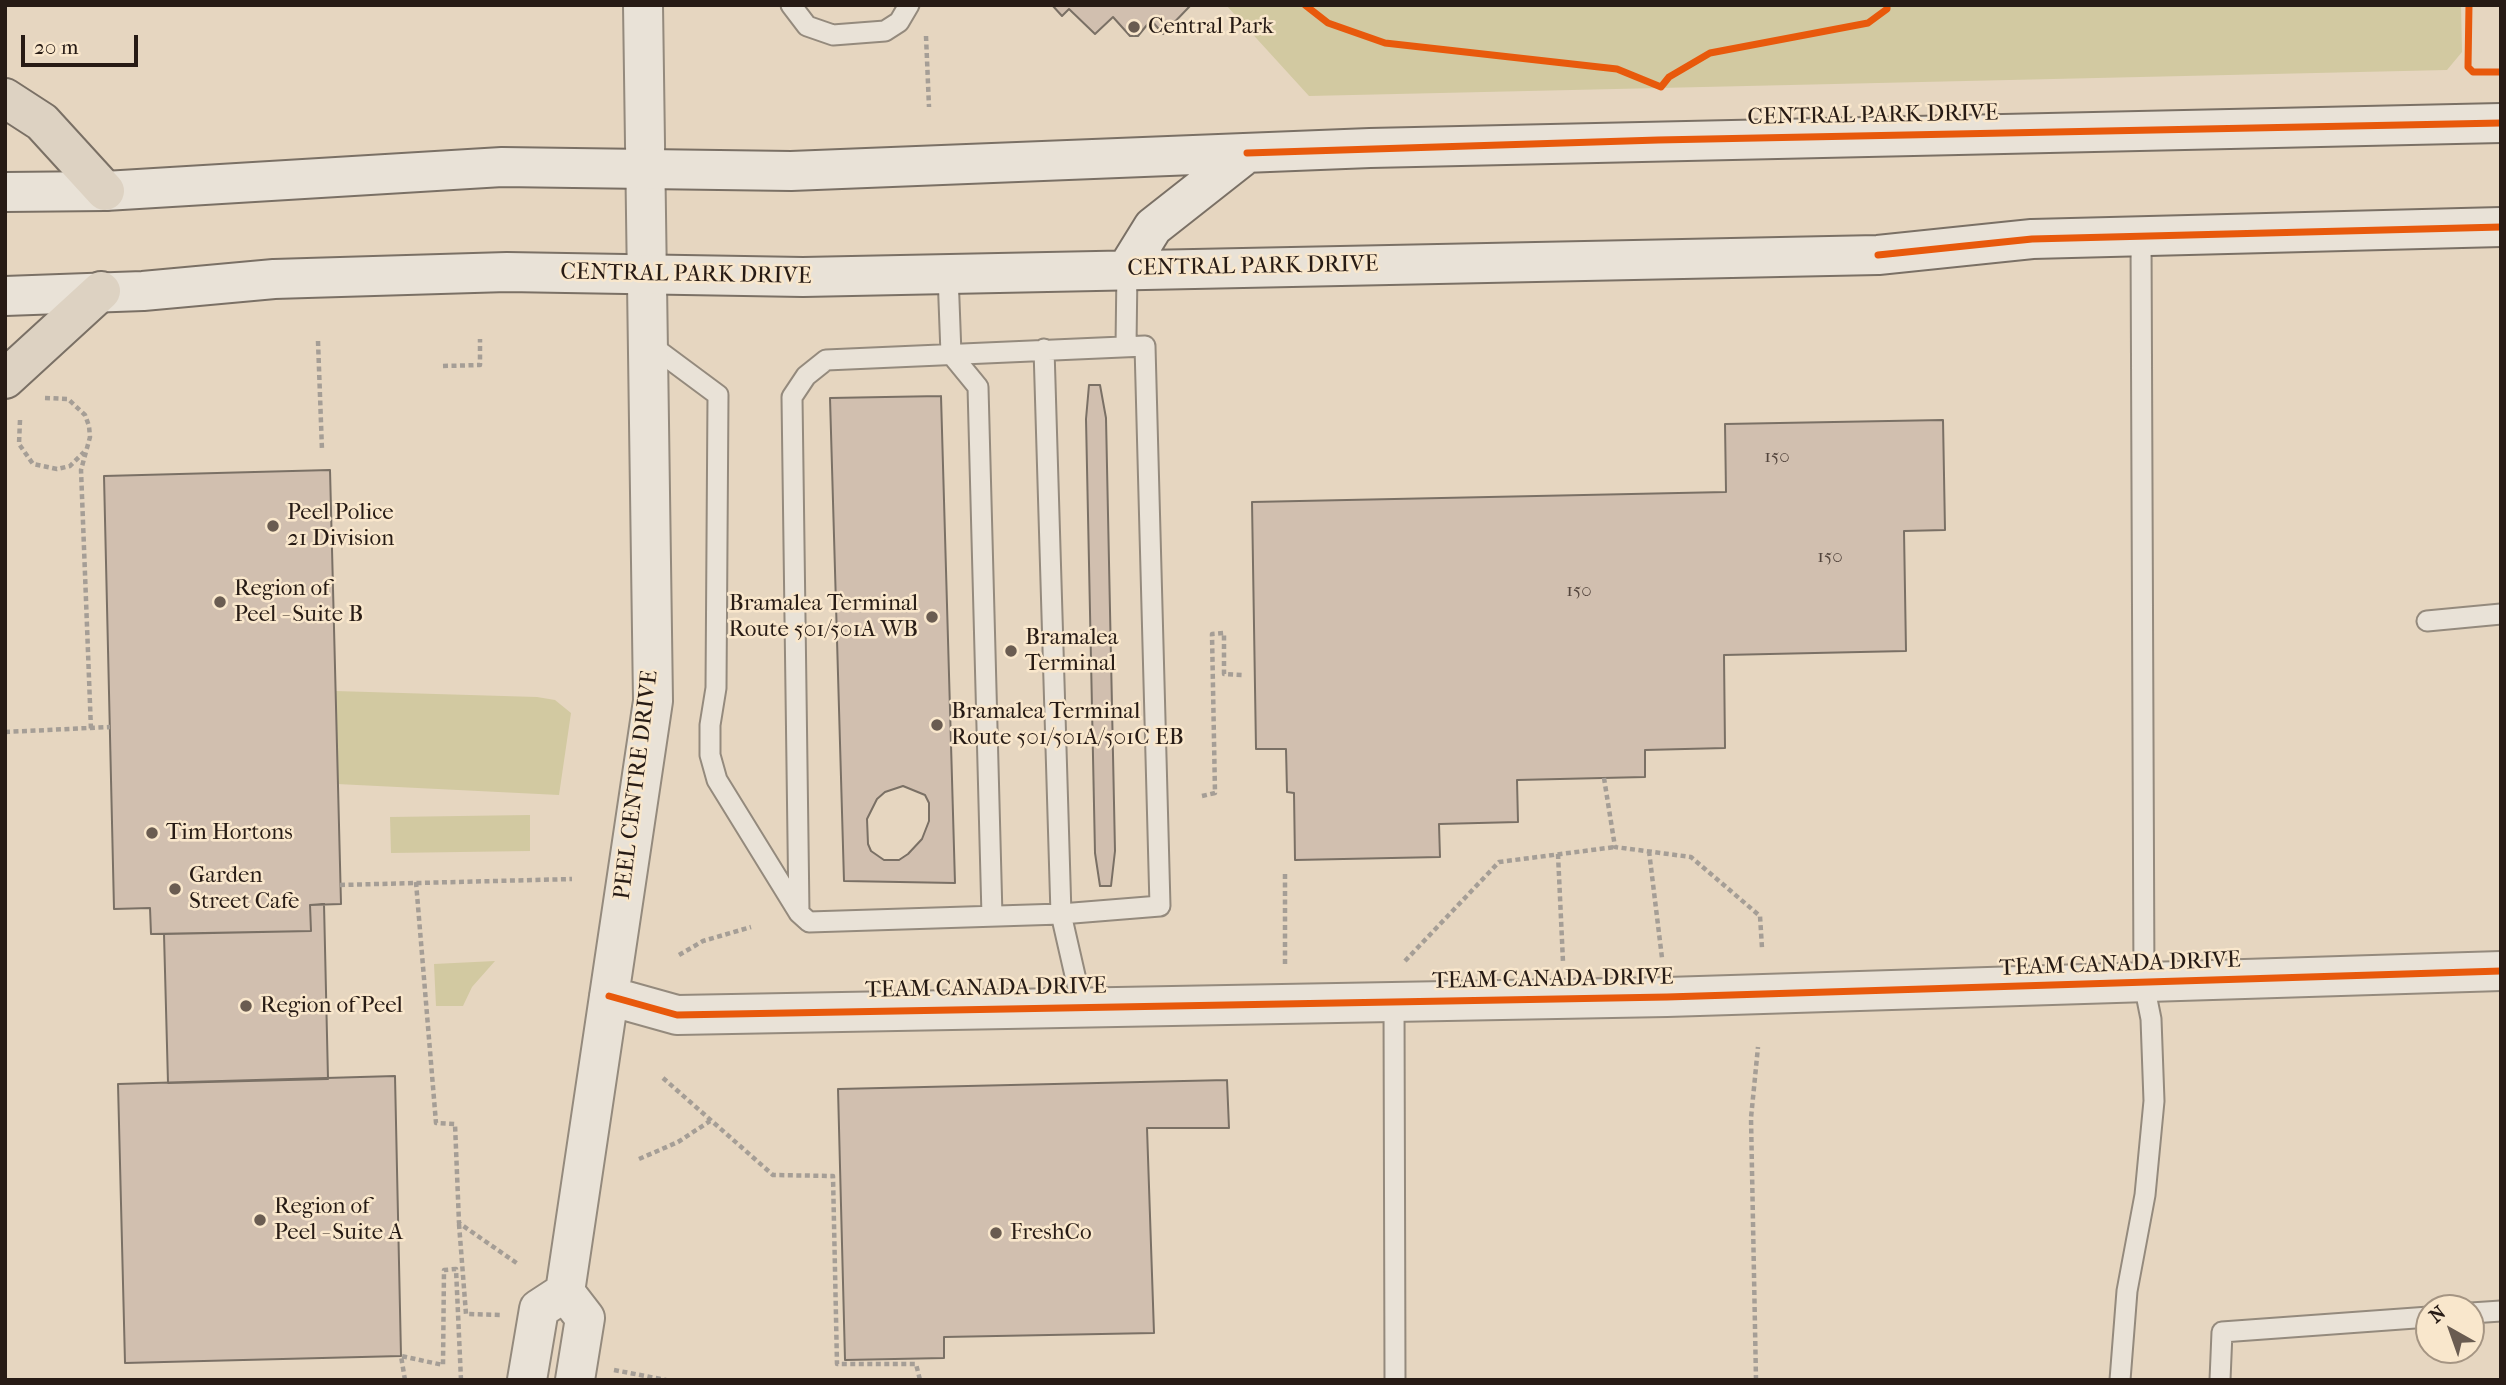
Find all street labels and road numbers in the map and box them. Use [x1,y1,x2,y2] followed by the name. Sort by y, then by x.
[1747,100,1999,132] street label: CENTRAL PARK DRIVE
[1127,251,1379,283] street label: CENTRAL PARK DRIVE
[560,259,812,291] street label: CENTRAL PARK DRIVE
[609,669,665,901] street label: PEEL CENTRE DRIVE
[1999,947,2241,983] street label: TEAM CANADA DRIVE
[1432,964,1674,996] street label: TEAM CANADA DRIVE
[865,973,1107,1005] street label: TEAM CANADA DRIVE

